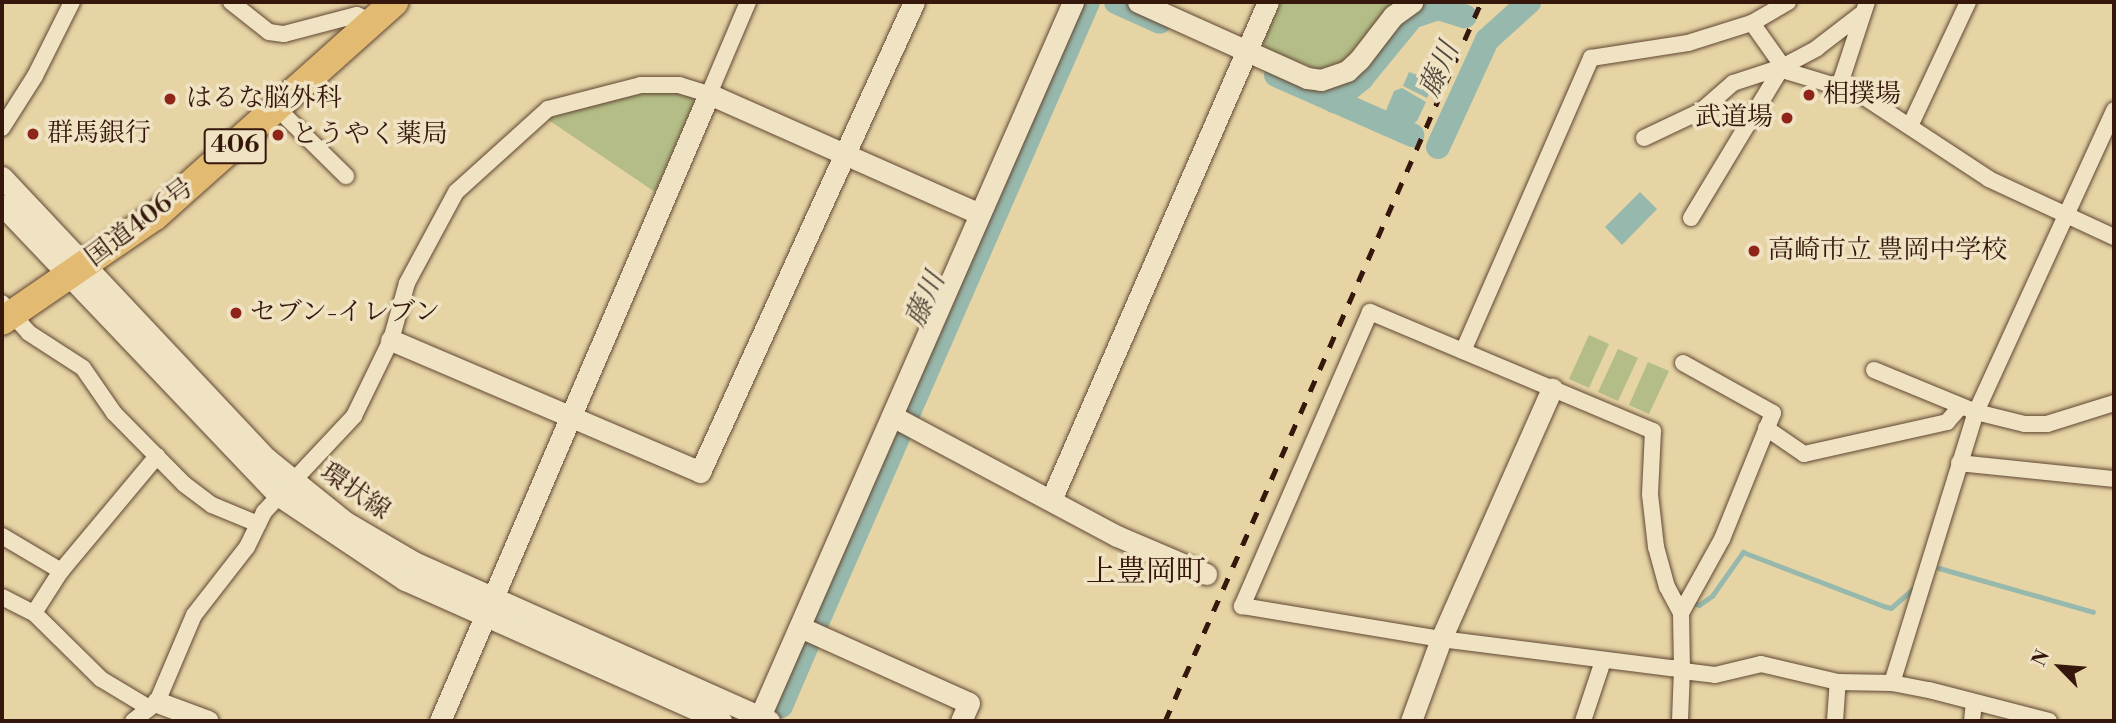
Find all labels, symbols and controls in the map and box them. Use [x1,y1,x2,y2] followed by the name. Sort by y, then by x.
[1413,38,1467,102] water label: 藤川
[1823,79,1901,111] place label: 相撲場
[186,83,342,115] place label: はるな脳外科
[1801,87,1817,103] marker: 相撲場
[160,89,180,109] marker: はるな脳外科
[1695,102,1773,134] place label: 武道場
[1779,110,1795,126] marker: 武道場
[47,118,151,150] place label: 群馬銀行
[292,119,448,151] place label: とうやく薬局
[25,126,41,142] marker: 群馬銀行
[204,126,266,166] road number: 406
[270,127,286,143] marker: とうやく薬局
[80,172,200,274] street label: 国道406号
[1768,235,2007,267] place label: 高崎市立 豊岡中学校
[1746,243,1762,259] marker: 高崎市立 豊岡中学校
[899,268,953,332] water label: 藤川
[250,297,442,329] place label: セブン-イレブン
[228,305,244,321] marker: セブン-イレブン
[314,457,396,527] street label: 環状線
[1086,554,1206,590] district label: 上豊岡町
[2025,632,2095,702] north arrow
[2027,646,2055,670] text: N

